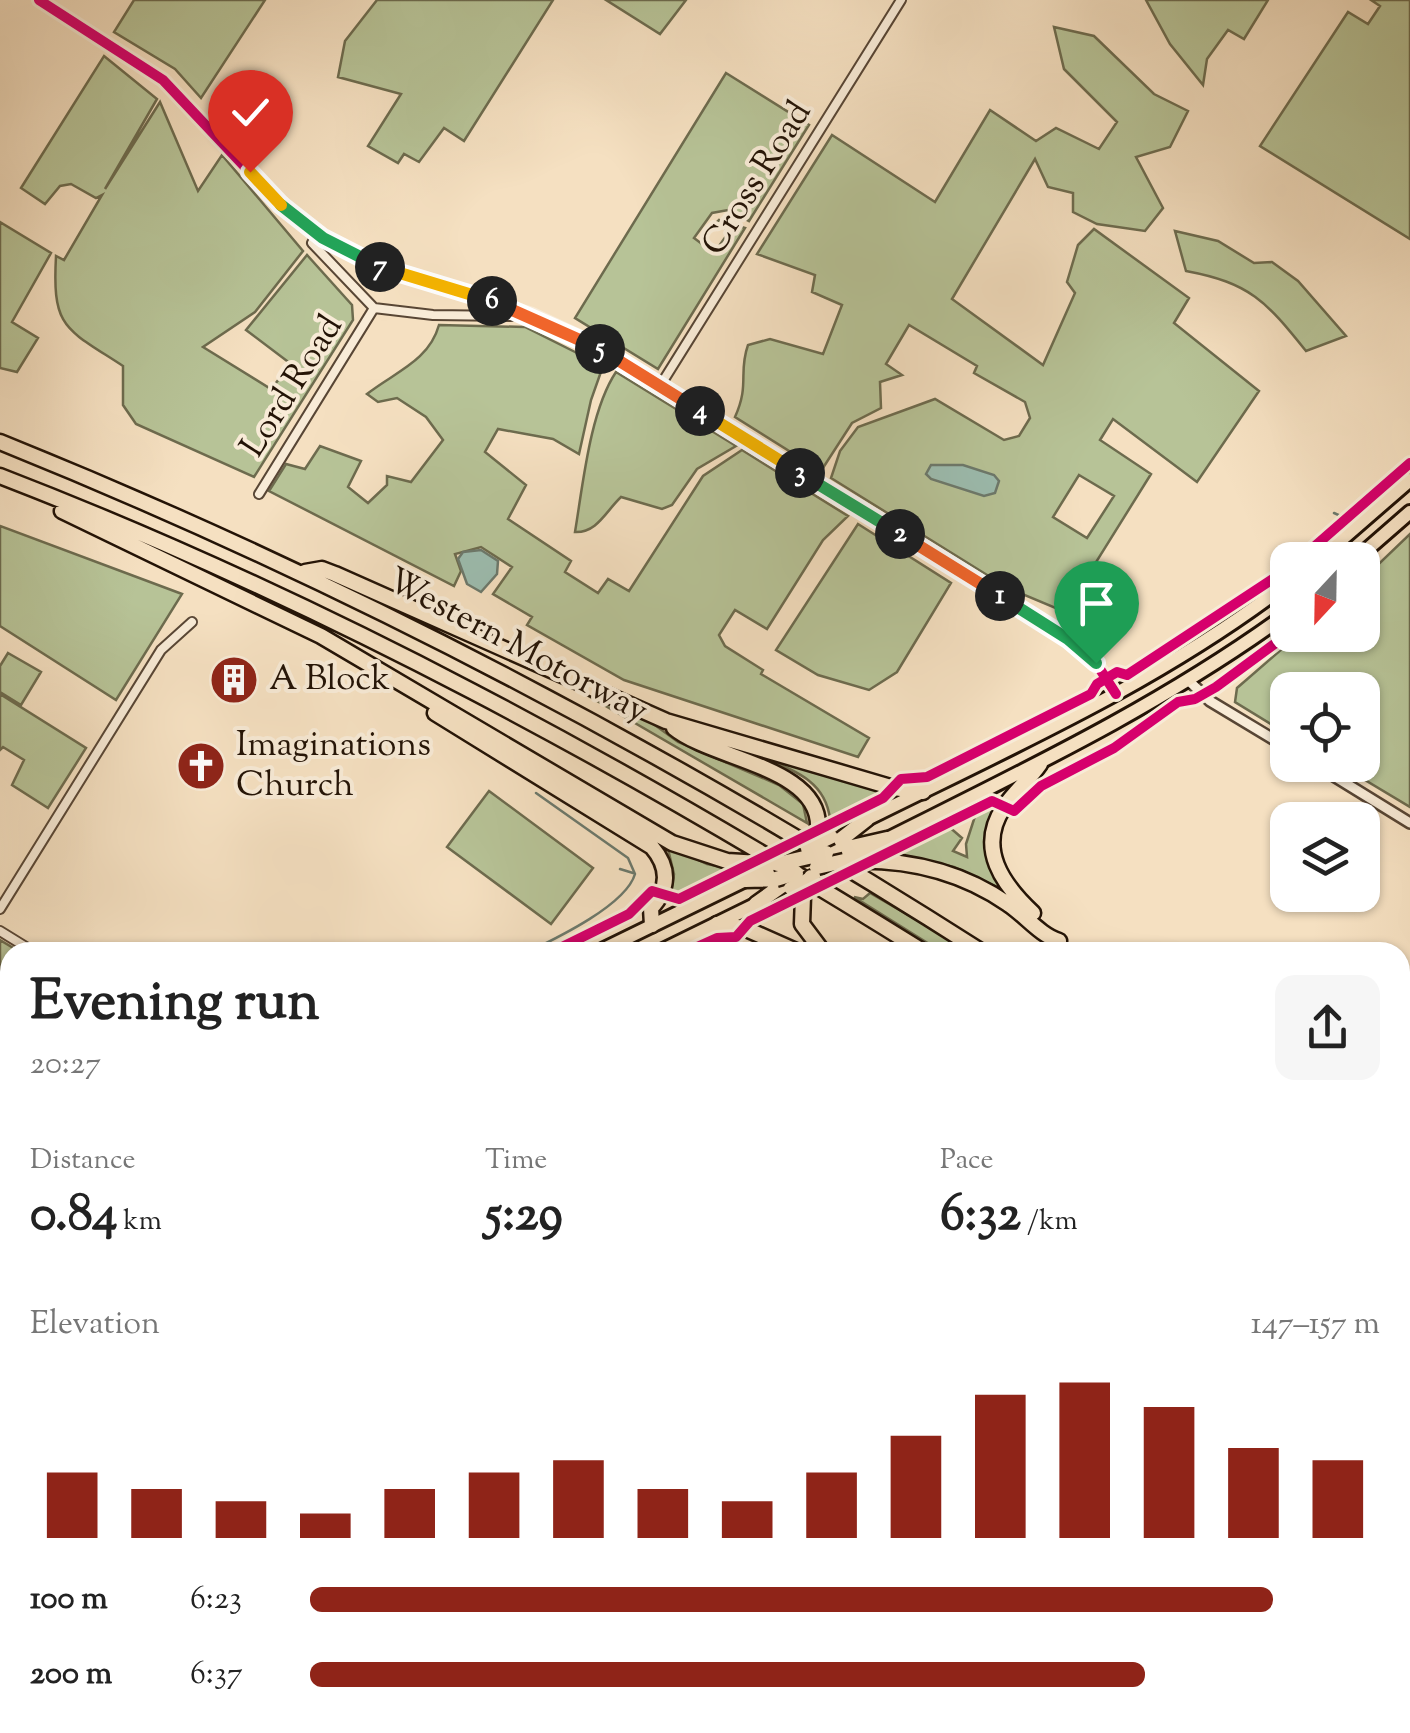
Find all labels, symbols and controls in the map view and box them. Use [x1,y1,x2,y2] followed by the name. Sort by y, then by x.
[208,70,293,173] pin
[223,85,278,140] icon: check
[690,92,826,266] street label: Cross Road
[355,242,405,292] pin: 7
[373,247,387,287] text: 7
[467,276,517,326] pin: 6
[485,281,499,321] text: 6
[229,306,357,468] street label: Lord Road
[575,324,625,374] pin: 5
[595,329,605,369] text: 5
[675,386,725,436] pin: 4
[693,391,707,431] text: 4
[775,448,825,498] pin: 3
[794,453,806,493] text: 3
[875,509,925,559] pin: 2
[893,514,907,554] text: 2
[1270,542,1380,652] north arrow
[1270,542,1380,912] map controls
[377,557,657,737] street label: Western Motorway
[1054,561,1139,664] pin
[975,571,1025,621] pin: 1
[995,576,1005,616] text: 1
[1069,576,1124,631] icon: arrive
[208,654,260,706] building icon: A Block
[269,655,390,706] place label: A Block
[1270,672,1380,782] button: locate
[236,721,431,812] place label: Imaginations Church
[175,740,227,792] church icon: Imaginations Church
[1270,802,1380,912] button: layers
[30,965,319,1044] text: Evening run
[1275,975,1380,1080] button: share
[30,1042,101,1088] text: 20:27
[30,1141,136,1181] text: Distance
[485,1141,547,1181] text: Time
[940,1141,994,1181] text: Pace
[30,1181,117,1253] text: 0.84
[485,1181,563,1253] text: 5:29
[940,1181,1021,1253] text: 6:32
[117,1202,162,1242] text: km
[1021,1202,1078,1242] text: /km
[30,1302,160,1348] text: Elevation
[1251,1302,1380,1348] text: 147–157 m
[30,1577,108,1623] text: 100 m
[190,1577,242,1623] text: 6:23
[30,1652,112,1698] text: 200 m
[190,1652,243,1698] text: 6:37

